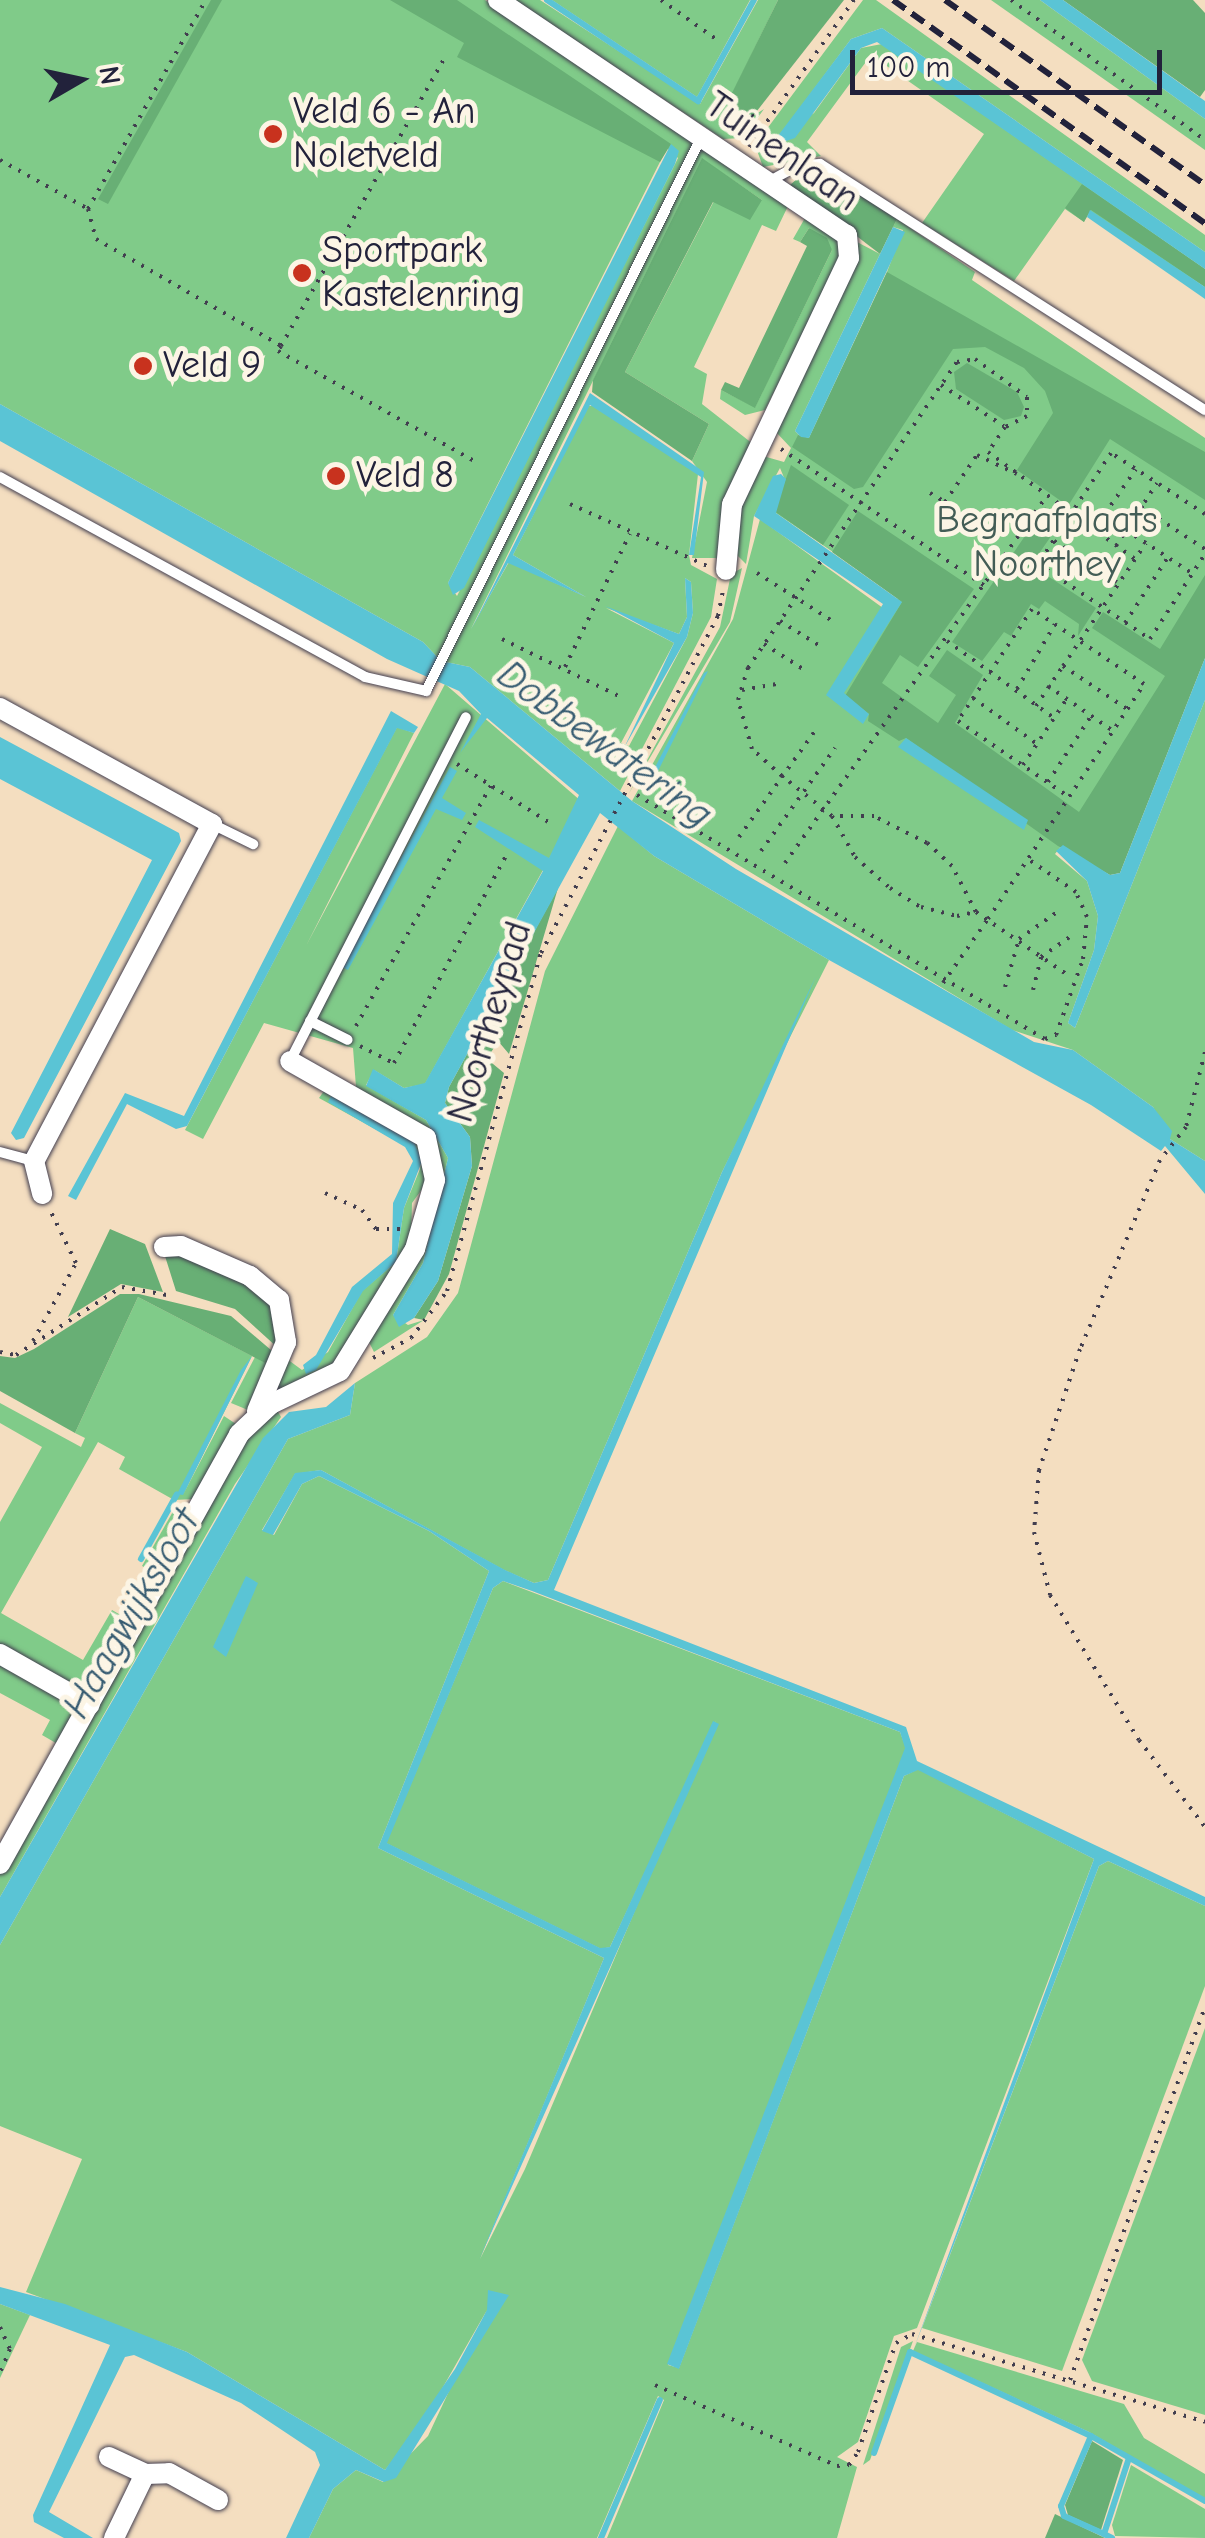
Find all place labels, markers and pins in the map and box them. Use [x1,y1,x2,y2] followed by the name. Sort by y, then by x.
[293,89,476,178] place label: Veld 6 - An Noletveld
[262,123,284,145] marker: Veld 6 - An Noletveld
[322,228,521,318] place label: Sportpark Kastelenring
[291,262,313,284] marker: Sportpark Kastelenring
[163,343,261,389] place label: Veld 9
[132,355,154,377] marker: Veld 9
[356,453,454,499] place label: Veld 8
[325,465,347,487] marker: Veld 8

